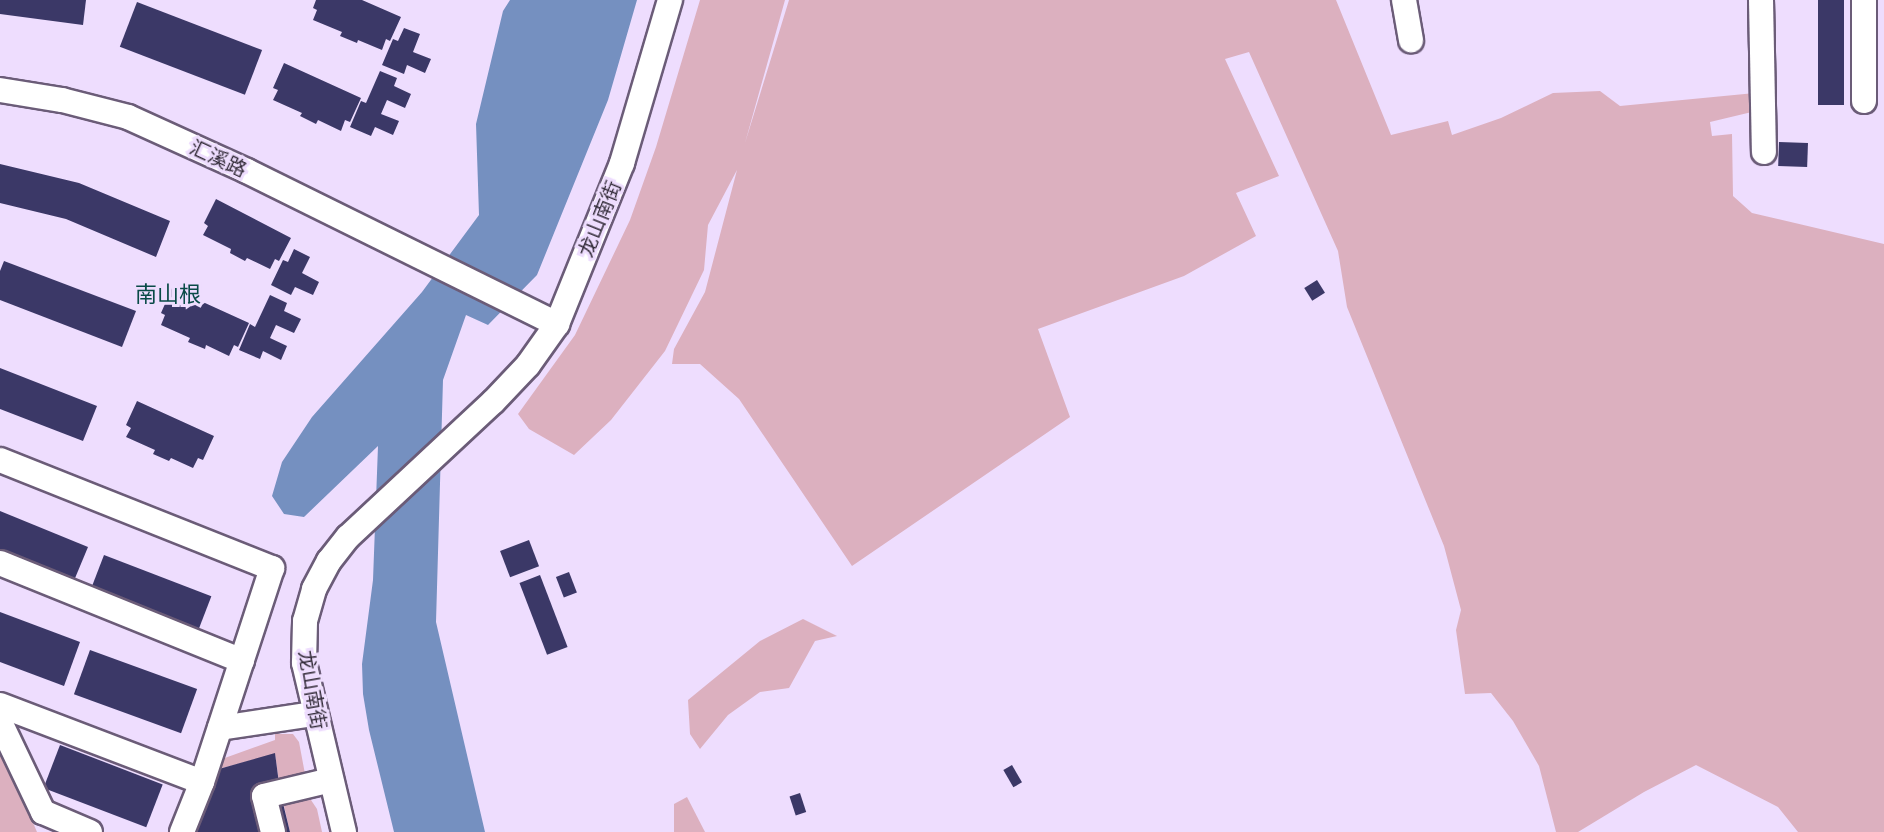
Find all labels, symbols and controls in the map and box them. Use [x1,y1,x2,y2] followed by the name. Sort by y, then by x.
[186,135,250,183] street label: 汇溪路
[574,177,626,261] street label: 龙山南街
[135,282,201,308] district label: 南山根
[293,649,331,731] street label: 龙山南街

